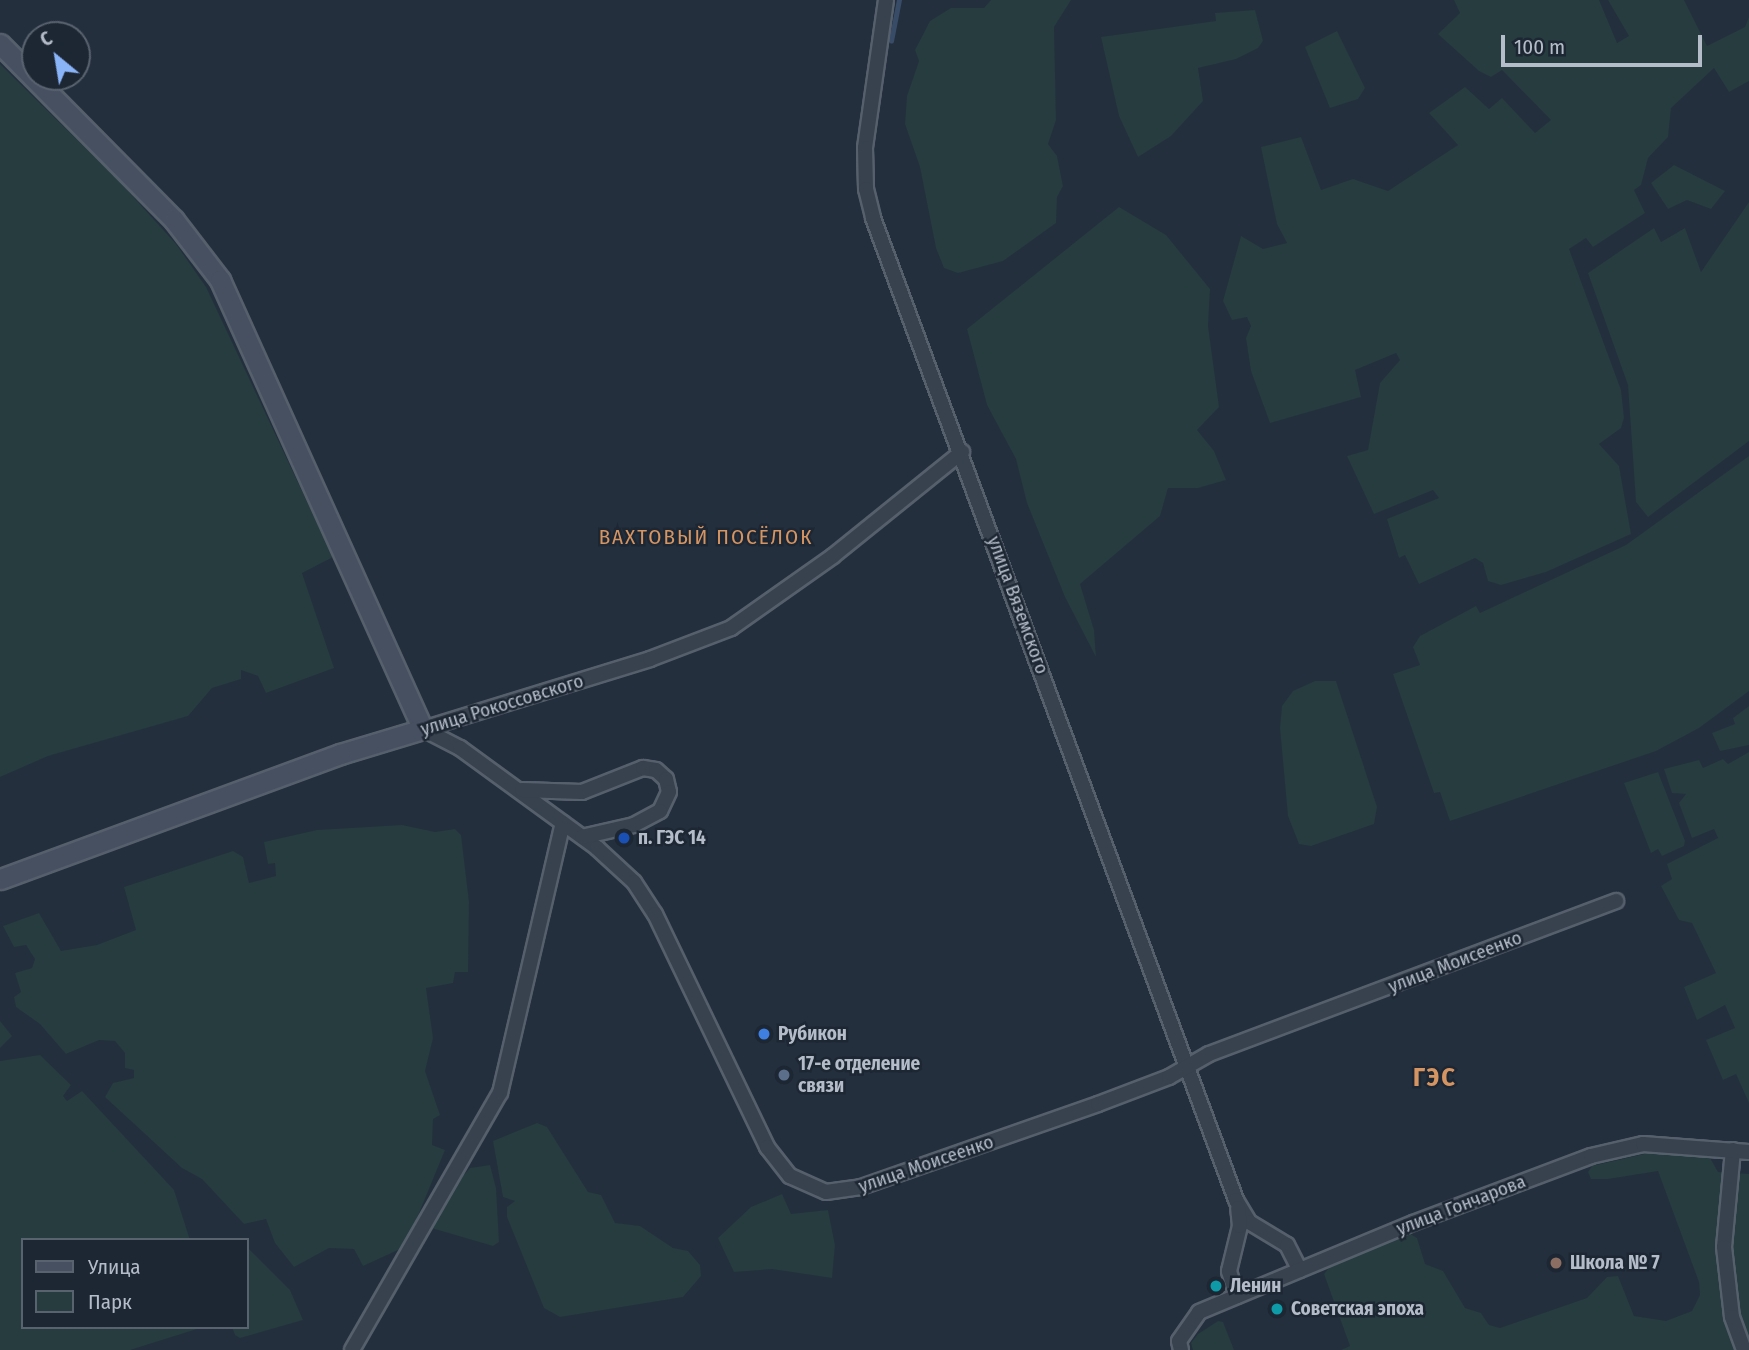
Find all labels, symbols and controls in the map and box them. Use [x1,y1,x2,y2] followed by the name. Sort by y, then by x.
[21,21,91,91] north arrow
[1504,21,1705,65] scale bar
[36,27,56,52] text: С
[1514,34,1565,60] text: 100 m
[601,524,811,550] district label: ВАХТОВЫЙ ПОСЁЛОК
[983,533,1053,677] street label: улица Вяземского
[418,669,586,741] street label: улица Рокоссовского
[638,827,706,849] place label: п. ГЭС 14
[616,830,632,846] marker: п. ГЭС 14
[1385,926,1525,998] street label: улица Моисеенко
[778,1023,847,1045] place label: Рубикон
[756,1026,772,1042] marker: Рубикон
[798,1053,920,1097] place label: 17-е отделение связи
[1413,1062,1457,1094] district label: ГЭС
[776,1067,792,1083] marker: 17-е отделение связи
[856,1130,996,1198] street label: улица Моисеенко
[1393,1170,1529,1240] street label: улица Гончарова
[21,1238,248,1329] legend
[1570,1252,1660,1274] place label: Школа № 7
[88,1254,141,1280] text: Улица
[1548,1255,1564,1271] marker: Школа № 7
[1230,1275,1281,1297] place label: Ленин
[1208,1278,1224,1294] marker: Ленин
[88,1289,132,1315] text: Парк
[1291,1298,1424,1320] place label: Советская эпоха
[1269,1301,1285,1317] marker: Советская эпоха

